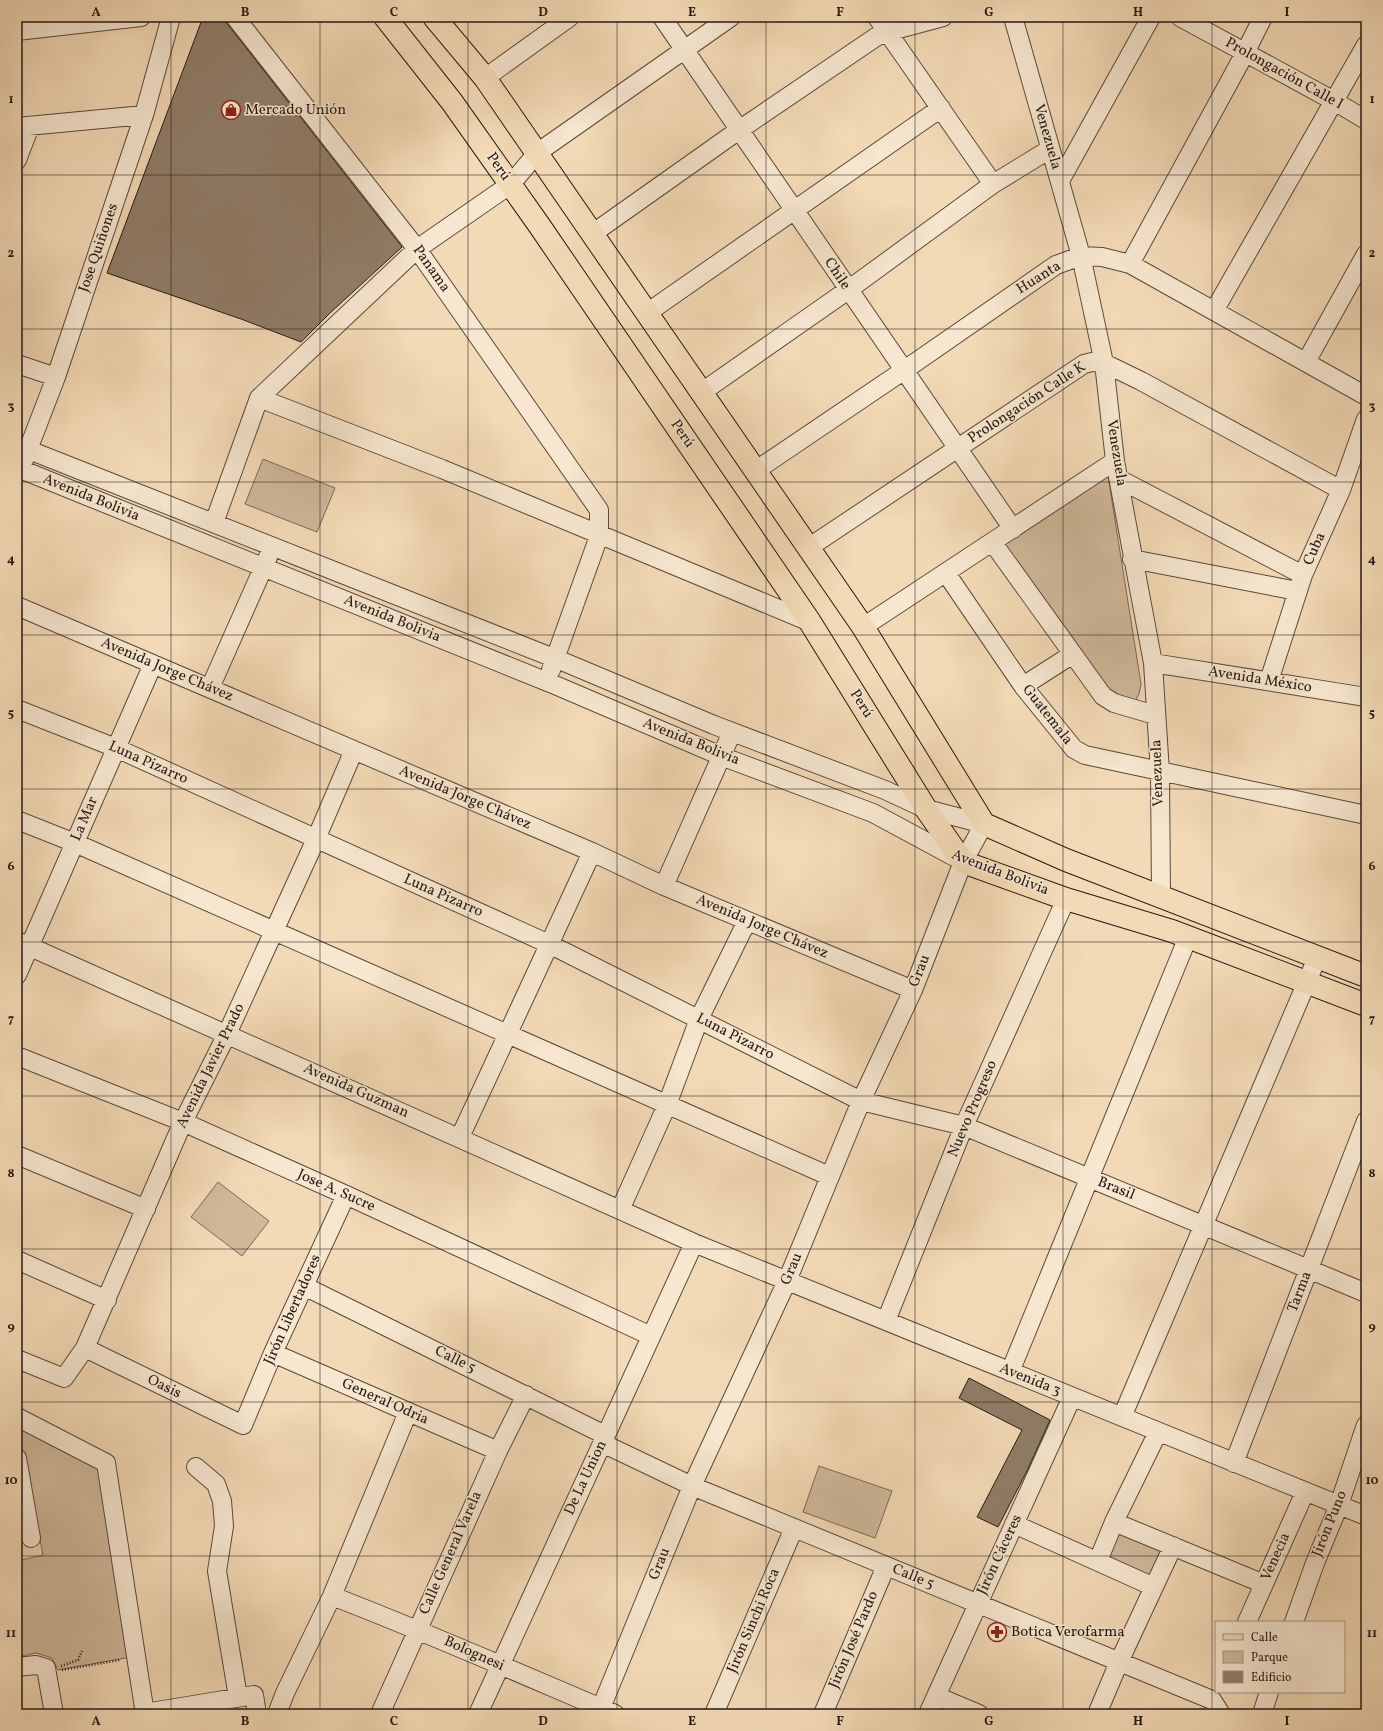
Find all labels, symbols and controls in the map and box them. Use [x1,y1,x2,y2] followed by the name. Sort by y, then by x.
[91,4,101,22] text: A
[241,4,250,22] text: B
[390,4,398,22] text: C
[538,4,548,22] text: D
[688,4,696,22] text: E
[836,4,844,22] text: F
[984,4,994,22] text: G
[1133,4,1143,22] text: H
[1285,4,1290,22] text: I
[1221,33,1347,115] street label: Prolongación Calle I
[8,91,14,109] text: 1
[1369,91,1375,109] text: 1
[220,99,242,121] shop icon: Mercado Unión
[245,100,346,121] place label: Mercado Unión
[1028,102,1066,172] street label: Venezuela
[481,149,515,185] street label: Perú
[74,201,124,295] street label: Jose Quiñones
[407,241,455,297] street label: Panama
[8,245,15,263] text: 2
[1369,245,1376,263] text: 2
[819,254,855,294] street label: Chile
[1013,256,1065,300] street label: Huanta
[964,357,1090,449] street label: Prolongación Calle K
[8,398,15,416] text: 3
[1369,398,1376,416] text: 3
[665,416,699,452] street label: Perú
[1100,418,1132,488] street label: Venezuela
[39,469,143,527] street label: Avenida Bolivia
[1299,529,1331,569] street label: Cuba
[7,551,15,569] text: 4
[1368,551,1376,569] text: 4
[340,590,444,648] street label: Avenida Bolivia
[98,633,236,707] street label: Avenida Jorge Chávez
[1207,661,1313,699] street label: Avenida México
[1017,680,1077,750] street label: Guatemala
[844,686,878,722] street label: Perú
[8,705,14,723] text: 5
[1369,705,1375,723] text: 5
[639,713,743,771] street label: Avenida Bolivia
[105,736,191,790] street label: Luna Pizarro
[1146,739,1170,807] street label: Venezuela
[396,761,534,835] street label: Avenida Jorge Chávez
[66,793,104,845] street label: La Mar
[948,845,1052,901] street label: Avenida Bolivia
[7,858,15,876] text: 6
[1368,858,1376,876] text: 6
[400,869,486,923] street label: Luna Pizarro
[693,890,831,964] street label: Avenida Jorge Chávez
[904,952,936,990] street label: Grau
[172,1000,250,1132] street label: Avenida Javier Prado
[692,1008,778,1066] street label: Luna Pizarro
[8,1011,14,1029] text: 7
[1369,1011,1375,1029] text: 7
[943,1057,1003,1161] street label: Nuevo Progreso
[300,1058,412,1124] street label: Avenida Guzman
[294,1164,378,1218] street label: Jose A. Sucre
[7,1165,15,1183] text: 8
[1368,1165,1376,1183] text: 8
[1094,1172,1138,1206] street label: Brasil
[776,1250,808,1288] street label: Grau
[259,1251,327,1369] street label: Jirón Libertadores
[1283,1268,1317,1316] street label: Tarma
[7,1318,15,1336] text: 9
[1368,1318,1376,1336] text: 9
[431,1341,479,1379] street label: Calle 5
[996,1358,1064,1402] street label: Avenida 3
[143,1370,185,1404] street label: Oasis
[338,1373,432,1431] street label: General Odria
[559,1437,613,1519] street label: De La Union
[4,1472,18,1490] text: 10
[1365,1472,1379,1490] text: 10
[414,1488,488,1618] street label: Calle General Varela
[1307,1488,1353,1560] street label: Jirón Puno
[972,1511,1028,1599] street label: Jirón Cáceres
[1256,1530,1296,1584] street label: Venecia
[644,1545,676,1583] street label: Grau
[889,1559,937,1595] street label: Calle 5
[722,1565,786,1677] street label: Jirón Sinchi Roca
[824,1588,884,1692] street label: Jirón José Pardo
[986,1621,1008,1643] pharmacy icon: Botica Verofarma
[1215,1621,1345,1693] legend
[1011,1622,1125,1643] place label: Botica Verofarma
[6,1625,16,1643] text: 11
[1367,1625,1377,1643] text: 11
[1251,1630,1278,1646] text: Calle
[440,1631,508,1677] street label: Bolognesi
[1251,1650,1288,1666] text: Parque
[1251,1670,1291,1686] text: Edificio
[91,1713,101,1731] text: A
[241,1713,250,1731] text: B
[390,1713,398,1731] text: C
[538,1713,548,1731] text: D
[688,1713,696,1731] text: E
[836,1713,844,1731] text: F
[984,1713,994,1731] text: G
[1133,1713,1143,1731] text: H
[1285,1713,1290,1731] text: I

